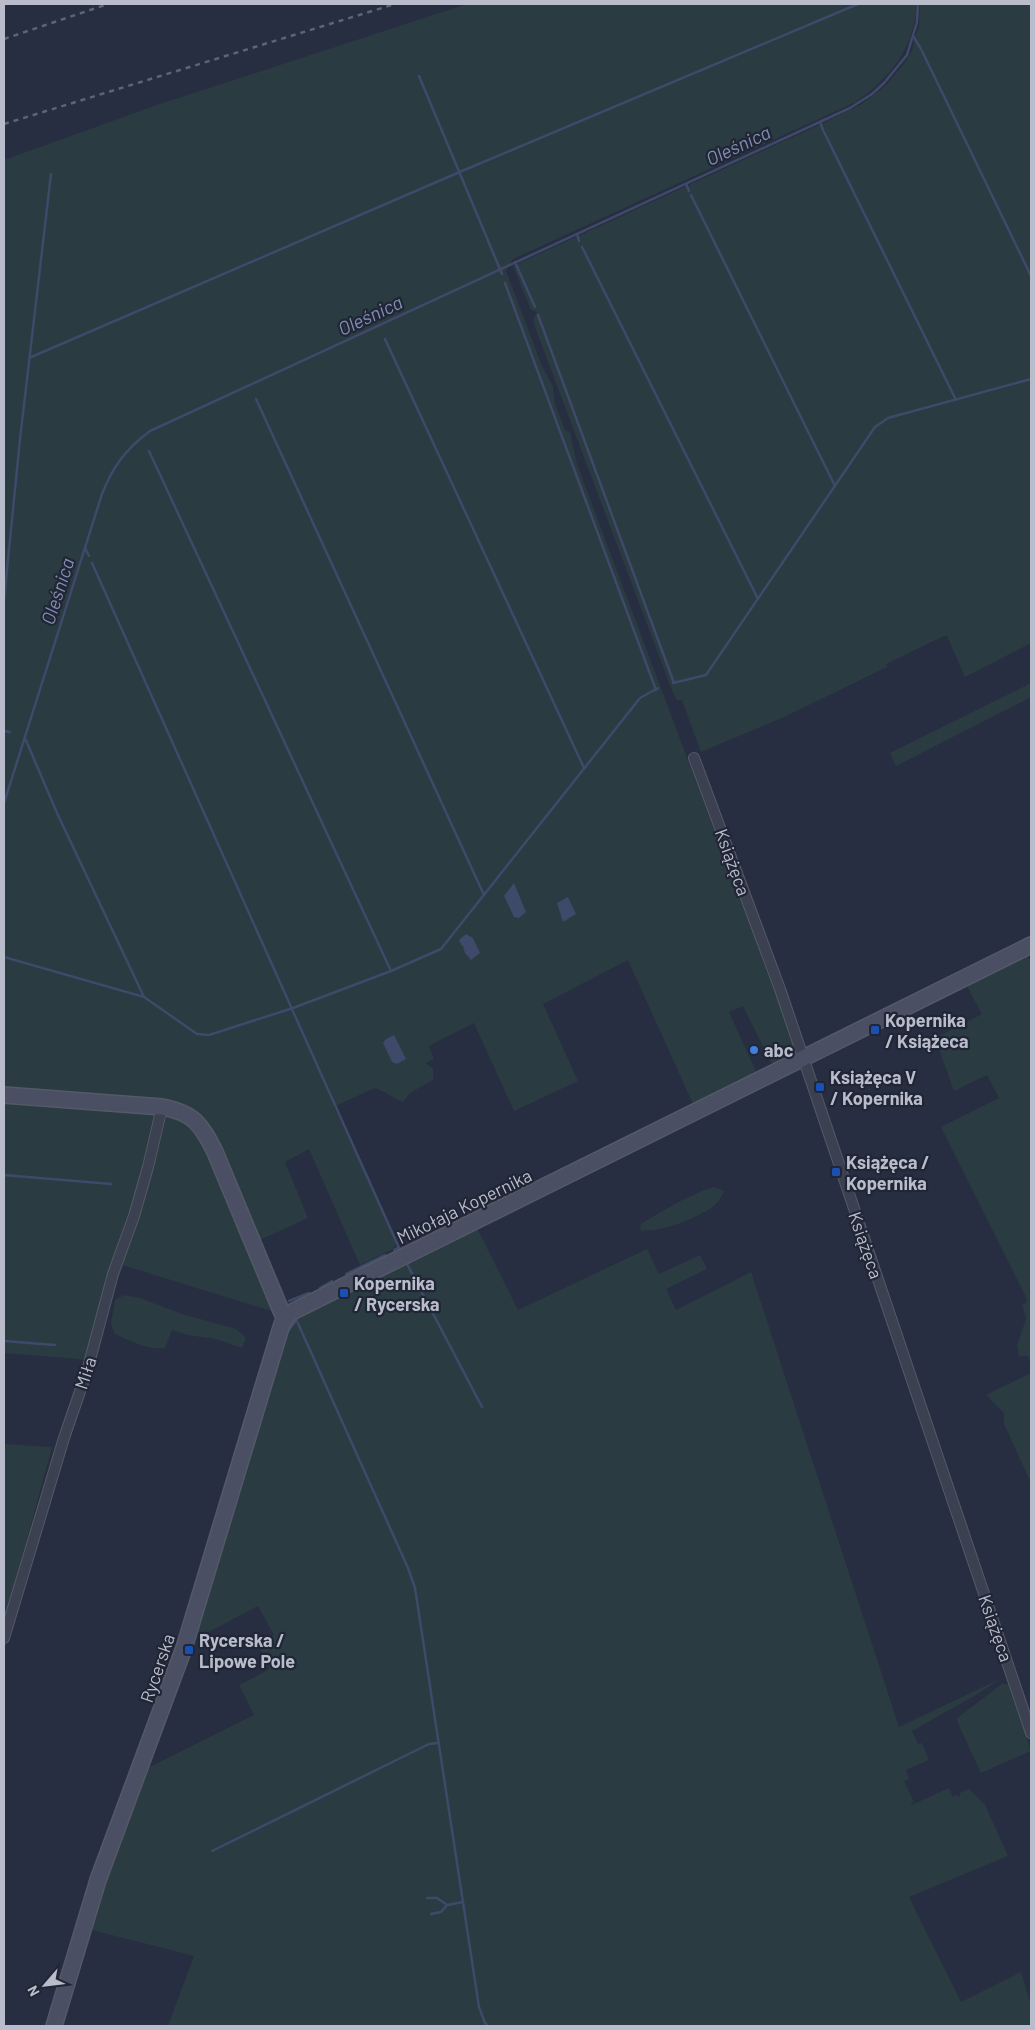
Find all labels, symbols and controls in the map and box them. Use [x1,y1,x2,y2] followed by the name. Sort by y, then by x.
[702,120,774,170] water label: Oleśnica
[334,290,406,340] water label: Oleśnica
[35,555,79,627] water label: Oleśnica
[711,826,755,898] street label: Książęca
[885,1009,969,1052] place label: Kopernika / Książeca
[869,1024,881,1036] marker: Kopernika / Książeca
[764,1039,794,1061] place label: abc
[748,1044,760,1056] marker: abc
[830,1066,923,1109] place label: Książęca V / Kopernika
[814,1081,826,1093] marker: Książęca V / Kopernika
[846,1151,930,1194] place label: Książęca / Kopernika
[393,1164,535,1248] street label: Mikołaja Kopernika
[830,1166,842,1178] marker: Książęca / Kopernika
[844,1209,888,1281] street label: Książęca
[354,1272,440,1315] place label: Kopernika / Rycerska
[338,1287,350,1299] marker: Kopernika / Rycerska
[69,1354,101,1392] street label: Miła
[974,1592,1018,1664] street label: Książęca
[199,1629,295,1672] place label: Rycerska / Lipowe Pole
[135,1631,179,1705] street label: Rycerska
[183,1644,195,1656] marker: Rycerska / Lipowe Pole
[20,1960,70,2010] north arrow
[23,1983,43,1999] text: N

